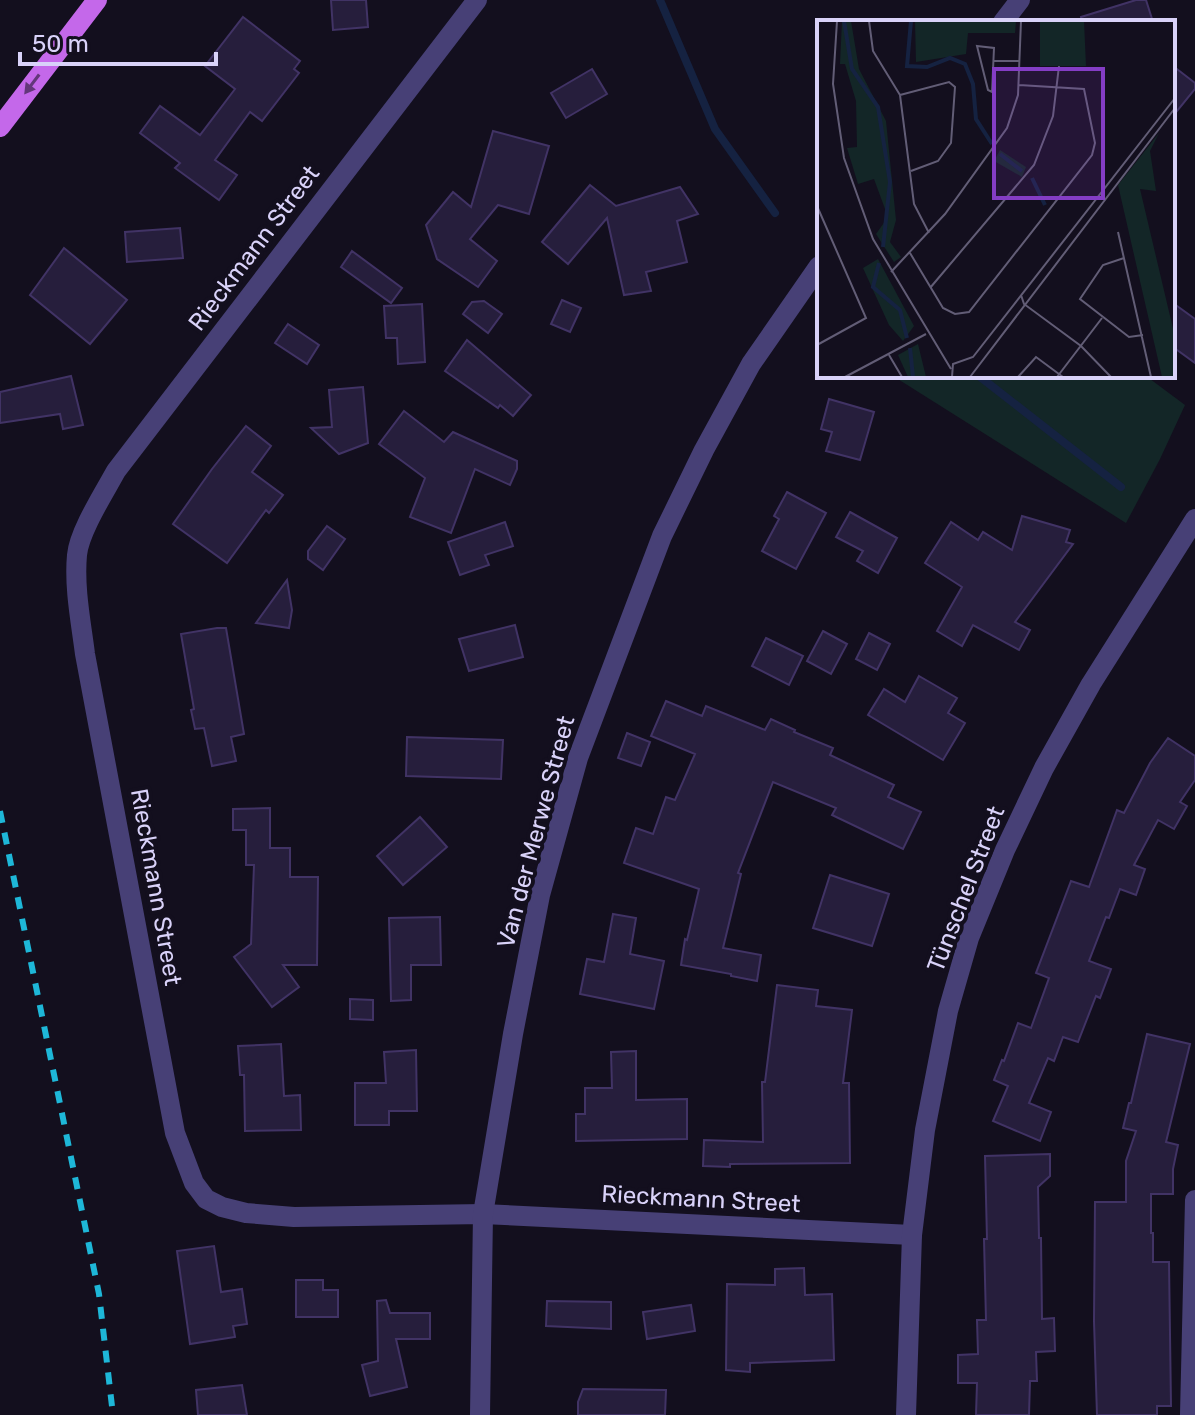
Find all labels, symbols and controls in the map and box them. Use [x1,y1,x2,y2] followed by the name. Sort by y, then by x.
[20,16,216,66] scale bar
[817,20,1175,378] inset map
[32,30,89,58] text: 50 m
[25,74,41,94] one-way arrow
[183,160,325,336] street label: Rieckmann Street
[491,713,581,951] street label: Van der Merwe Street
[125,786,187,988] street label: Rieckmann Street
[921,802,1011,976] street label: Tünschel Street
[601,1180,801,1218] street label: Rieckmann Street

